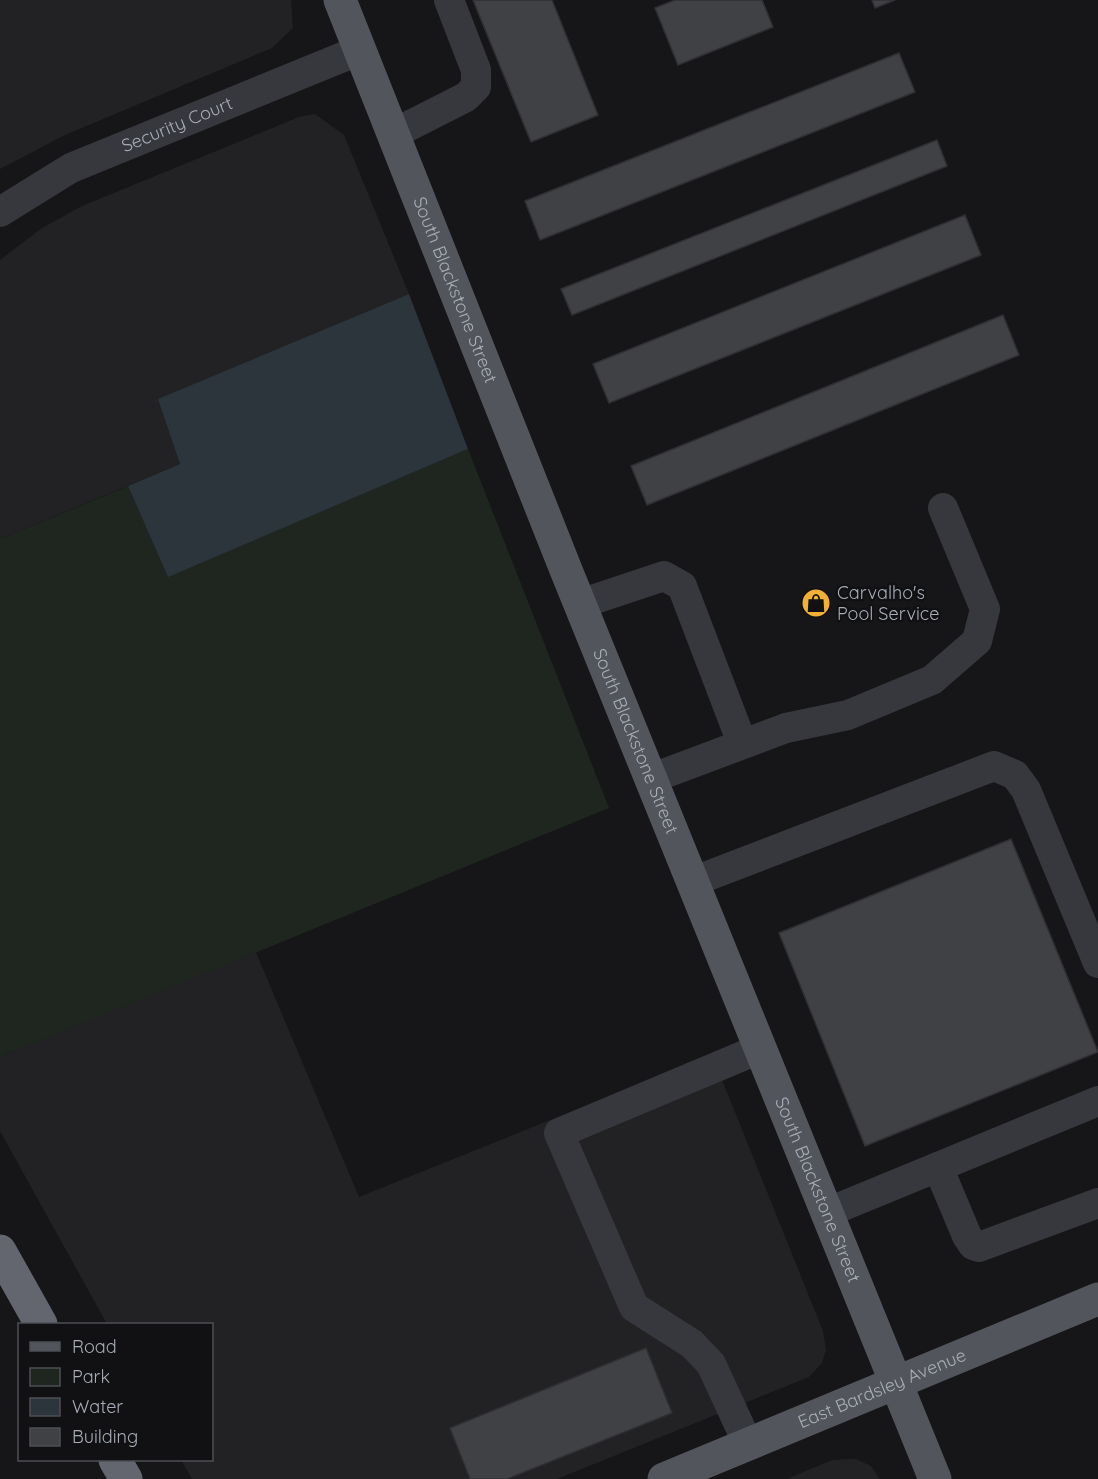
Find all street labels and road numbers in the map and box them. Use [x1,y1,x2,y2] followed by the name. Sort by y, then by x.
[118,91,236,157] street label: Security Court
[408,193,503,386] street label: South Blackstone Street
[588,645,684,837] street label: South Blackstone Street
[770,1093,866,1286] street label: South Blackstone Street
[794,1343,969,1433] street label: East Bardsley Avenue

